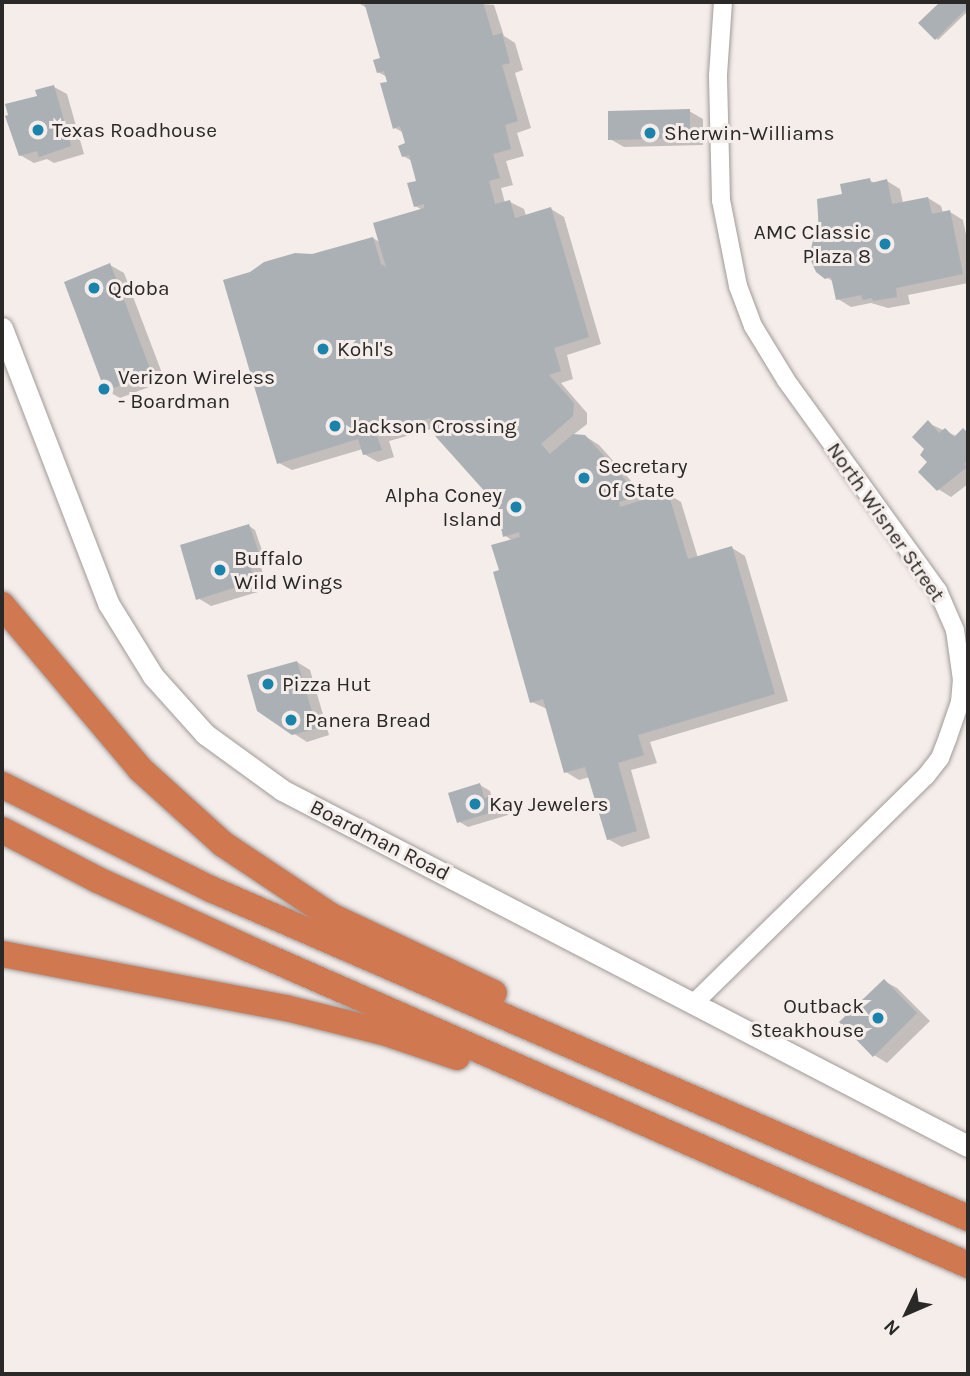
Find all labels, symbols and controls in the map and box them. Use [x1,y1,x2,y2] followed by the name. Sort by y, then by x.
[52,117,217,143] place label: Texas Roadhouse
[664,120,834,146] place label: Sherwin-Williams
[30,122,46,138] marker: Texas Roadhouse
[642,125,658,141] marker: Sherwin-Williams
[754,219,871,269] place label: AMC Classic Plaza 8
[877,236,893,252] marker: AMC Classic Plaza 8
[108,275,170,301] place label: Qdoba
[86,280,102,296] marker: Qdoba
[337,336,394,362] place label: Kohl's
[315,341,331,357] marker: Kohl's
[118,364,275,414] place label: Verizon Wireless - Boardman
[96,381,112,397] marker: Verizon Wireless - Boardman
[349,413,517,439] place label: Jackson Crossing
[327,418,343,434] marker: Jackson Crossing
[822,437,950,607] street label: North Wisner Street
[598,453,688,503] place label: Secretary Of State
[576,470,592,486] marker: Secretary Of State
[385,482,502,532] place label: Alpha Coney Island
[508,499,524,515] marker: Alpha Coney Island
[234,545,343,595] place label: Buffalo Wild Wings
[212,562,228,578] marker: Buffalo Wild Wings
[282,671,371,697] place label: Pizza Hut
[260,676,276,692] marker: Pizza Hut
[305,707,431,733] place label: Panera Bread
[283,712,299,728] marker: Panera Bread
[489,791,609,817] place label: Kay Jewelers
[306,794,454,886] street label: Boardman Road
[467,796,483,812] marker: Kay Jewelers
[751,993,864,1043] place label: Outback Steakhouse
[870,1010,886,1026] marker: Outback Steakhouse
[872,1278,942,1348] north arrow
[879,1315,905,1340] text: N

